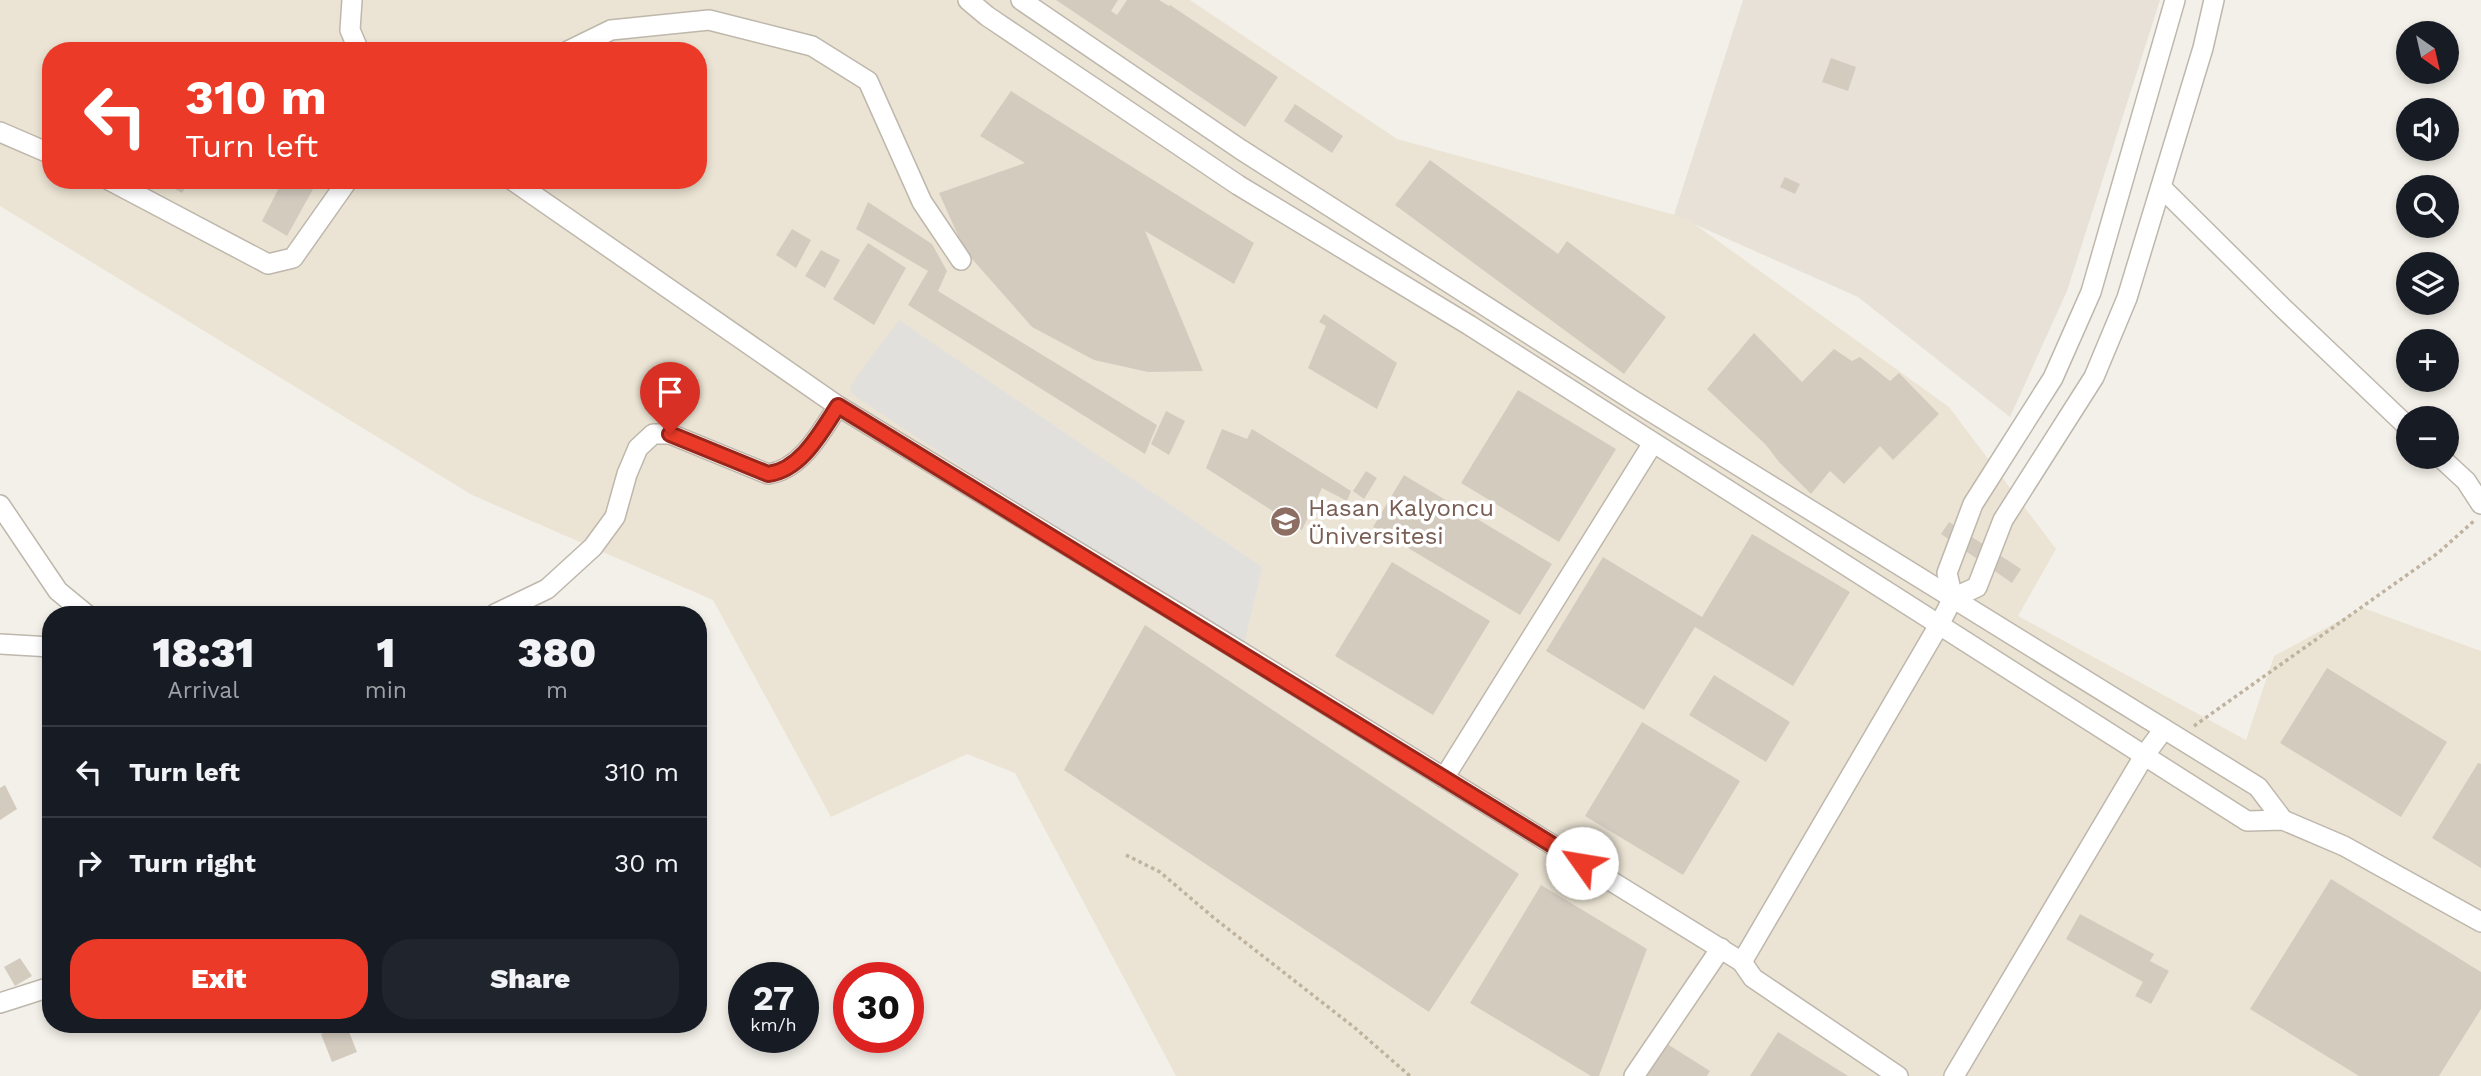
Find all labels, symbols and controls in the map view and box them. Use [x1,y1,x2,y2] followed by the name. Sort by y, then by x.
[2396,21,2459,84] north arrow
[2396,21,2459,469] map controls
[185,68,327,126] text: 310 m
[70,70,161,161] icon: left
[2396,98,2459,161] button: sound
[185,127,318,165] text: Turn left
[2396,175,2459,238] button: search
[2396,252,2459,315] button: layers
[2396,329,2459,392] button: +
[640,362,700,434] pin
[651,373,689,411] icon: arrive
[2396,406,2459,469] button: −
[1308,494,1494,550] place label: Hasan Kalyoncu Üniversitesi
[1268,505,1302,539] school or university icon: Hasan Kalyoncu Üniversitesi
[152,628,254,677] text: 18:31
[377,628,395,677] text: 1
[518,628,596,677] text: 380
[167,677,239,704] text: Arrival
[365,677,407,704] text: min
[546,677,568,704] text: m
[70,753,108,791] icon: left
[129,757,240,787] text: Turn left
[604,757,679,787] text: 310 m
[1545,826,1619,900] position arrow
[70,844,108,882] icon: right
[129,848,256,878] text: Turn right
[614,848,679,878] text: 30 m
[70,939,368,1019] button: Exit
[382,939,679,1019] button: Share
[833,962,924,1053] speed limit sign: 30
[753,977,794,1019] text: 27
[750,1014,797,1035] text: km/h

